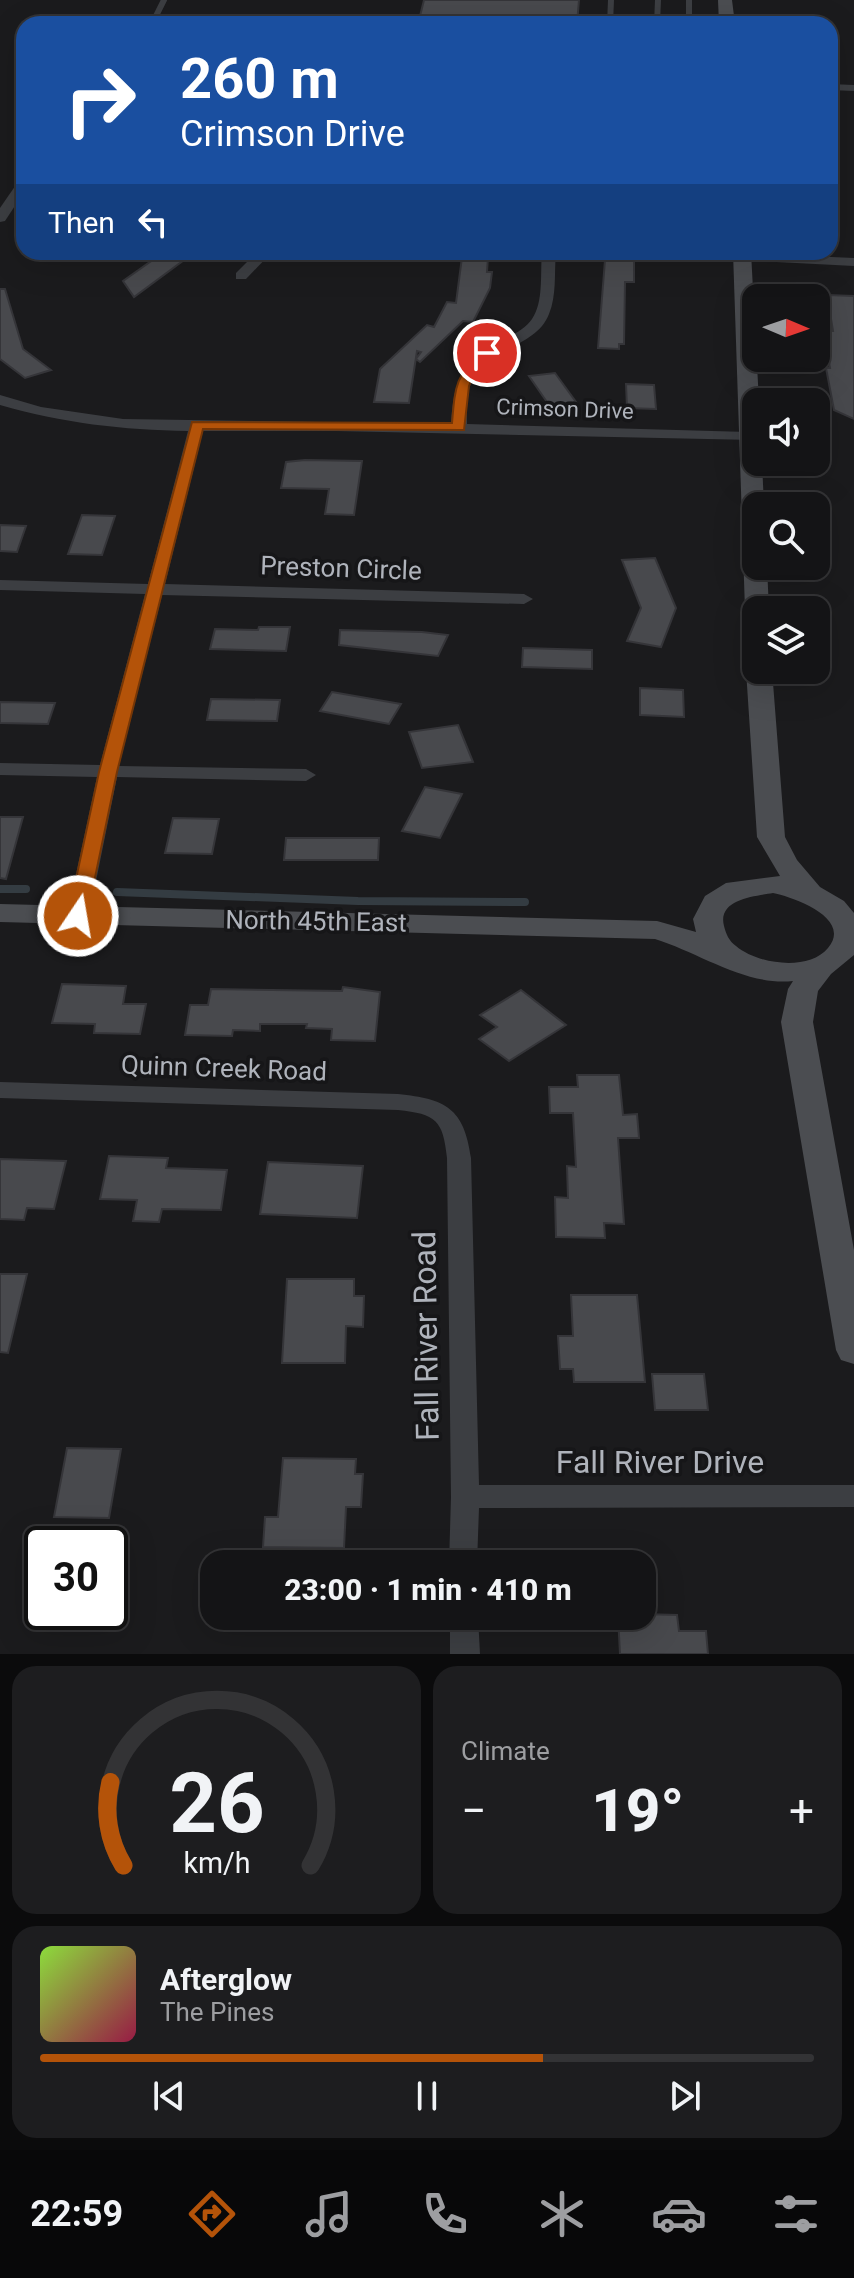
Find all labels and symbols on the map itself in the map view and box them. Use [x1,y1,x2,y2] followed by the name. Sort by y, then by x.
[742,284,830,372] north arrow
[453,319,521,387] pin
[496,394,634,424] street label: Crimson Drive
[260,550,422,586] street label: Preston Circle
[36,874,120,958] position arrow
[225,904,407,938] street label: North 45th East
[121,1049,327,1087] street label: Quinn Creek Road
[405,1231,447,1441] street label: Fall River Road
[556,1443,764,1481] street label: Fall River Drive
[24,1526,128,1630] speed limit sign: 30

